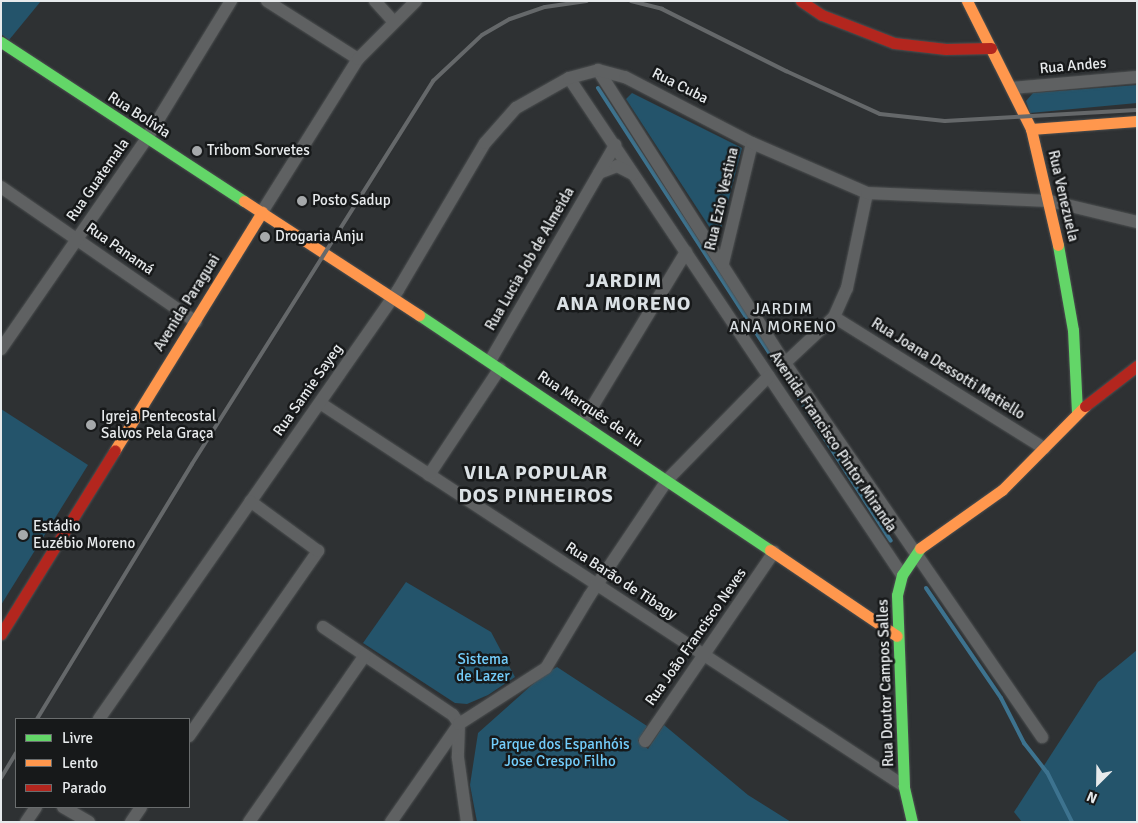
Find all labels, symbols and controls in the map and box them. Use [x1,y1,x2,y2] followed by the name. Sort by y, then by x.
[1039,54,1107,78] street label: Rua Andes
[649,64,711,108] street label: Rua Cuba
[104,88,174,142] street label: Rua Bolívia
[63,135,133,225] street label: Rua Guatemala
[207,142,310,160] place label: Tribom Sorvetes
[191,145,203,157] marker: Tribom Sorvetes
[701,146,743,252] street label: Rua Ezio Vestina
[1044,149,1082,243] street label: Rua Venezuela
[482,184,578,334] street label: Rua Lucia Job de Almeida
[312,192,391,210] place label: Posto Sadup
[296,195,308,207] marker: Posto Sadup
[83,219,157,279] street label: Rua Panamá
[275,228,364,246] place label: Drogaria Anju
[259,231,271,243] marker: Drogaria Anju
[150,251,224,355] street label: Avenida Paraguai
[555,269,693,316] district label: JARDIM ANA MORENO
[728,299,838,337] district label: JARDIM ANA MORENO
[868,314,1028,424] street label: Rua Joana Dessotti Matiello
[269,340,347,440] street label: Rua Samie Sayeg
[766,348,900,536] street label: Avenida Francisco Pintor Miranda
[534,367,646,451] street label: Rua Marquês de Itu
[101,407,216,442] place label: Igreja Pentecostal Salvos Pela Graça
[85,419,97,431] marker: Igreja Pentecostal Salvos Pela Graça
[457,460,615,507] district label: VILA POPULAR DOS PINHEIROS
[33,517,135,552] place label: Estádio Euzébio Moreno
[17,529,29,541] marker: Estádio Euzébio Moreno
[562,538,680,624] street label: Rua Barão de Tibagy
[642,565,750,709] street label: Rua João Francisco Neves
[874,599,898,767] street label: Rua Doutor Campos Salles
[456,650,510,685] park label: Sistema de Lazer
[15,718,190,808] legend
[62,729,93,747] text: Livre
[490,735,630,770] park label: Parque dos Espanhóis Jose Crespo Filho
[62,754,98,772] text: Lento
[1073,758,1123,808] north arrow
[62,779,107,797] text: Parado
[1084,788,1100,807] text: N

